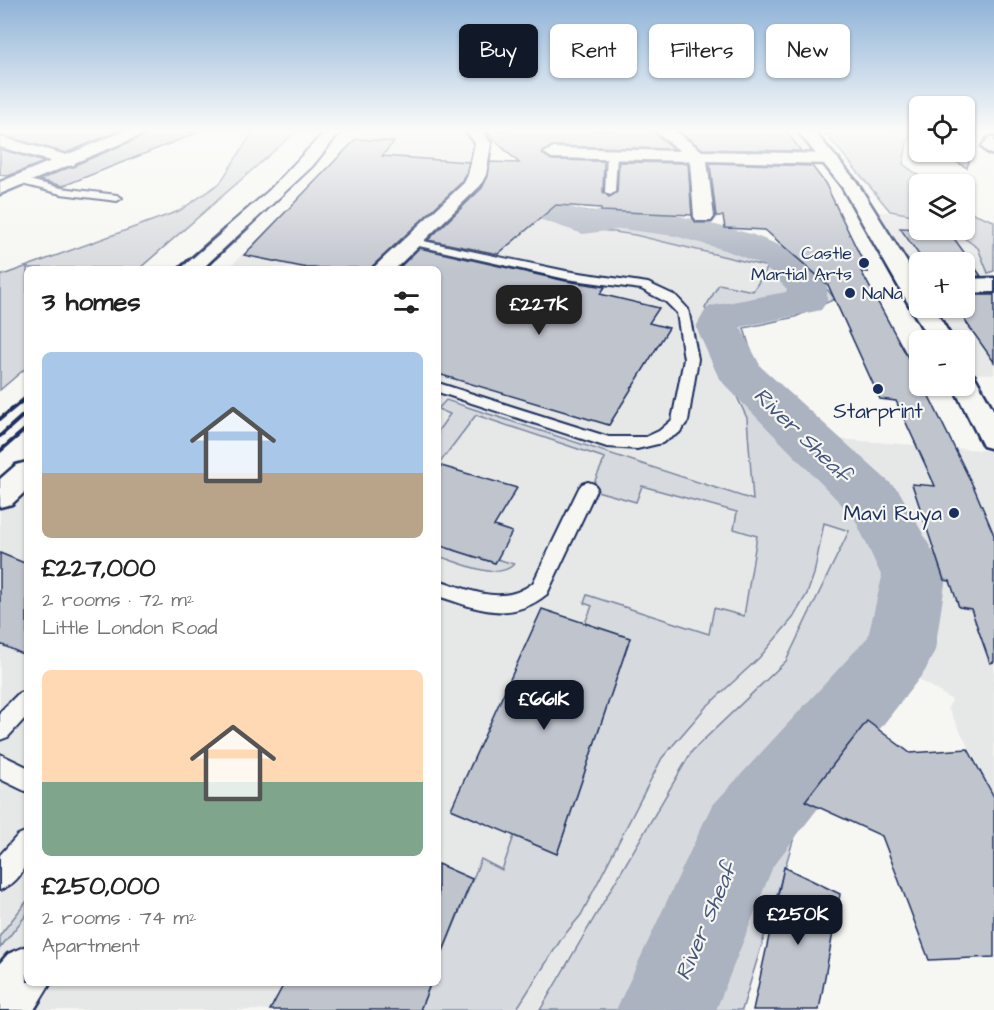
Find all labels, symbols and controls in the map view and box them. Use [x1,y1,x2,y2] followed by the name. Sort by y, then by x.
[459,24,538,78] chip: Buy
[550,24,637,78] chip: Rent
[649,24,754,78] chip: Filters
[766,24,850,78] chip: New
[909,96,975,396] map controls
[909,96,975,162] button: locate
[909,174,975,240] button: layers
[751,241,852,287] place label: Castle Martial Arts
[909,252,975,318] button: +
[857,256,871,270] marker: Castle Martial Arts
[862,281,903,306] place label: NaNa
[42,284,141,320] text: 3 homes
[497,285,581,336] pin: £227K
[390,286,423,319] icon: filters
[843,286,857,300] marker: NaNa
[510,290,568,318] text: £227K
[909,330,975,396] button: −
[746,381,860,491] water label: River Sheaf
[871,382,885,396] marker: Starprint
[179,391,287,499] icon: home
[833,397,923,427] place label: Starprint
[844,499,942,530] place label: Mavi Ruya
[947,506,961,520] marker: Mavi Ruya
[42,550,156,586] text: £227,000
[42,586,194,614] text: 2 rooms · 72 m²
[42,614,218,642] text: Little London Road
[502,680,586,731] pin: £661K
[519,685,569,713] text: £661K
[179,709,287,817] icon: home
[668,856,746,985] water label: River Sheaf
[42,868,160,904] text: £250,000
[756,895,840,946] pin: £250K
[767,900,829,928] text: £250K
[42,904,196,932] text: 2 rooms · 74 m²
[42,932,140,960] text: Apartment

